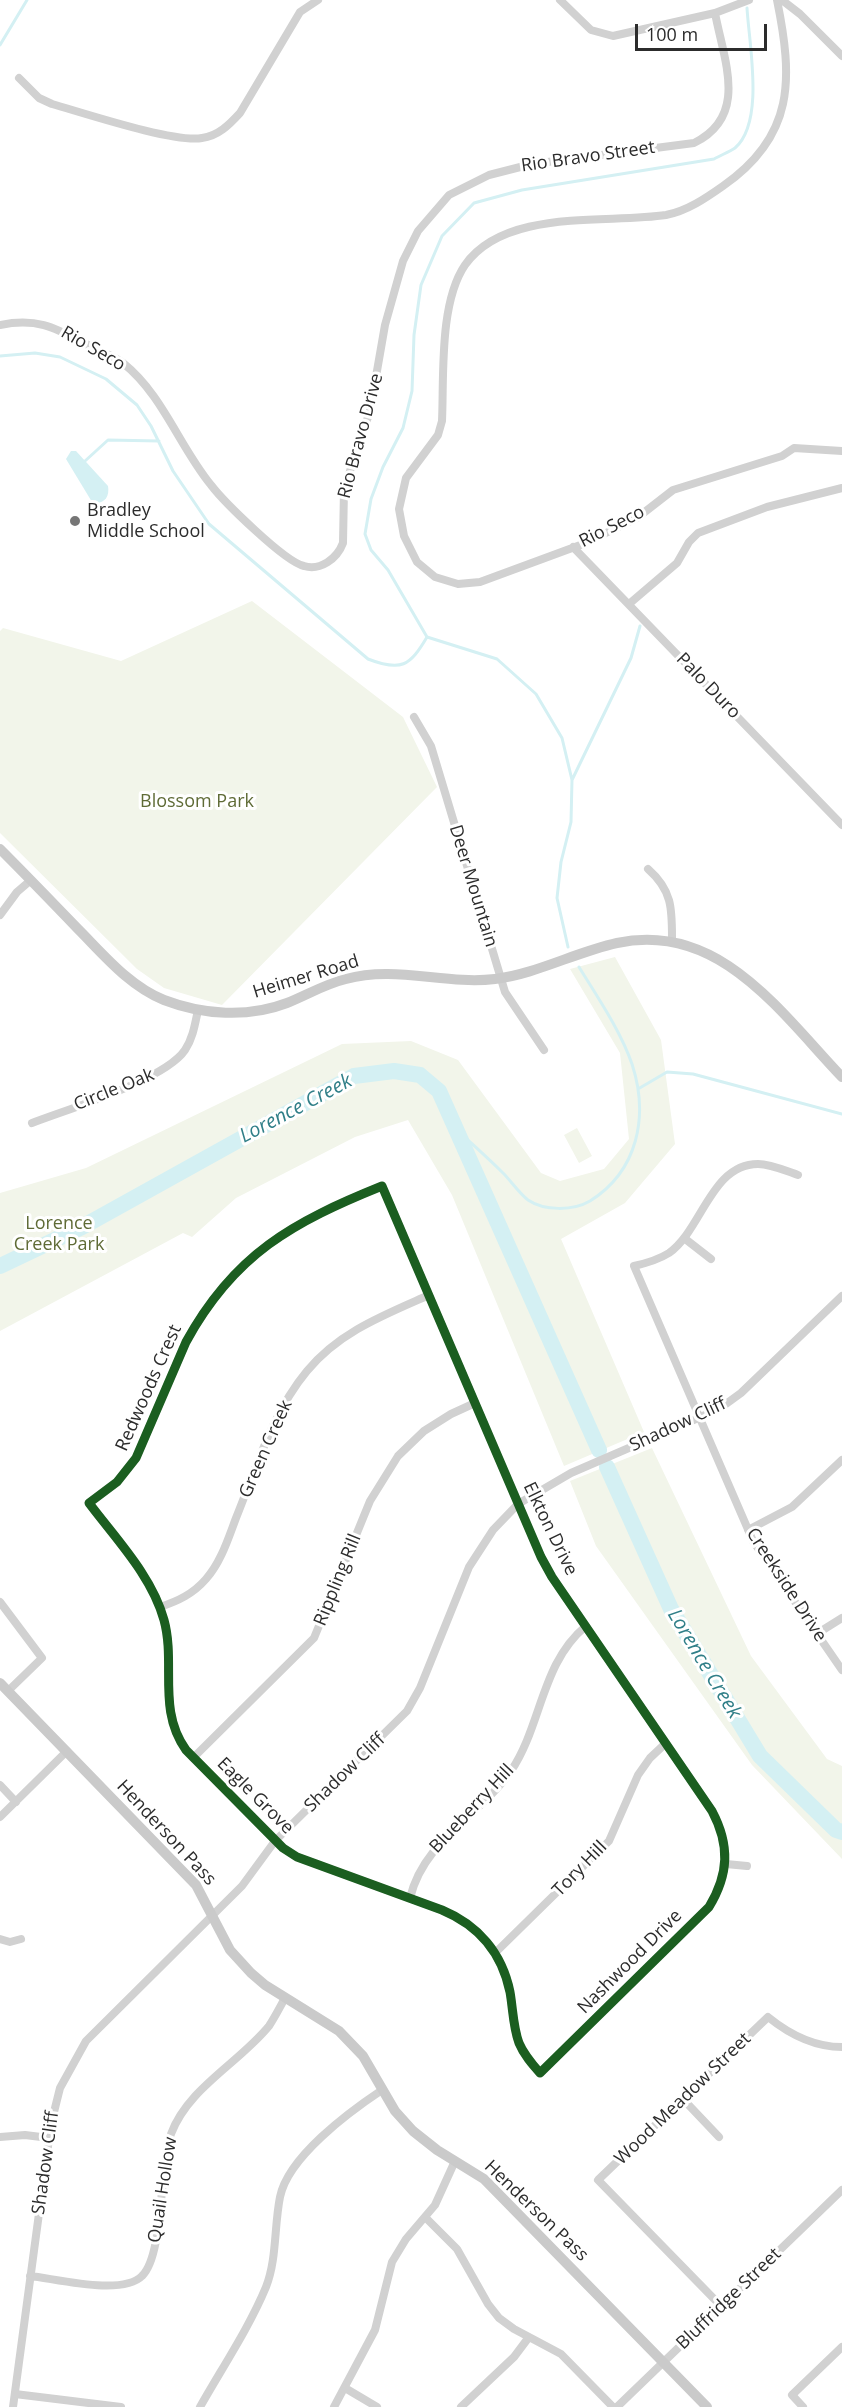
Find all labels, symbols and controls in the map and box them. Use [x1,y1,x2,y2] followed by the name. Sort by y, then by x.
[638,12,770,50] scale bar
[646,22,698,46] text: 100 m
[520,137,656,177] street label: Rio Bravo Street
[57,322,129,376] street label: Rio Seco
[334,371,388,501] street label: Rio Bravo Drive
[87,500,205,542] place label: Bradley Middle School
[576,501,648,553] street label: Rio Seco
[68,514,82,528] marker: Bradley Middle School
[671,649,745,723] street label: Palo Duro
[140,791,254,813] park label: Blossom Park
[444,822,502,950] street label: Deer Mountain
[250,951,362,1003] street label: Heimer Road
[71,1064,157,1116] street label: Circle Oak
[236,1069,356,1149] water label: Lorence Creek
[14,1213,104,1256] park label: Lorence Creek Park
[111,1322,187,1454] street label: Redwoods Crest
[626,1393,730,1457] street label: Shadow Cliff
[235,1397,297,1501] street label: Green Creek
[518,1479,582,1579] street label: Elkton Drive
[741,1524,831,1646] street label: Creekside Drive
[310,1531,366,1629] street label: Rippling Rill
[662,1605,746,1723] water label: Lorence Creek
[300,1729,390,1817] street label: Shadow Cliff
[212,1753,298,1839] street label: Eagle Grove
[425,1760,519,1858] street label: Blueberry Hill
[112,1776,220,1890] street label: Henderson Pass
[548,1837,612,1901] street label: Tory Hill
[573,1905,687,2019] street label: Nashwood Drive
[610,2028,756,2170] street label: Wood Meadow Street
[28,2110,64,2216] street label: Shadow Cliff
[144,2136,182,2244] street label: Quail Hollow
[480,2156,592,2266] street label: Henderson Pass
[672,2244,786,2354] street label: Bluffridge Street

